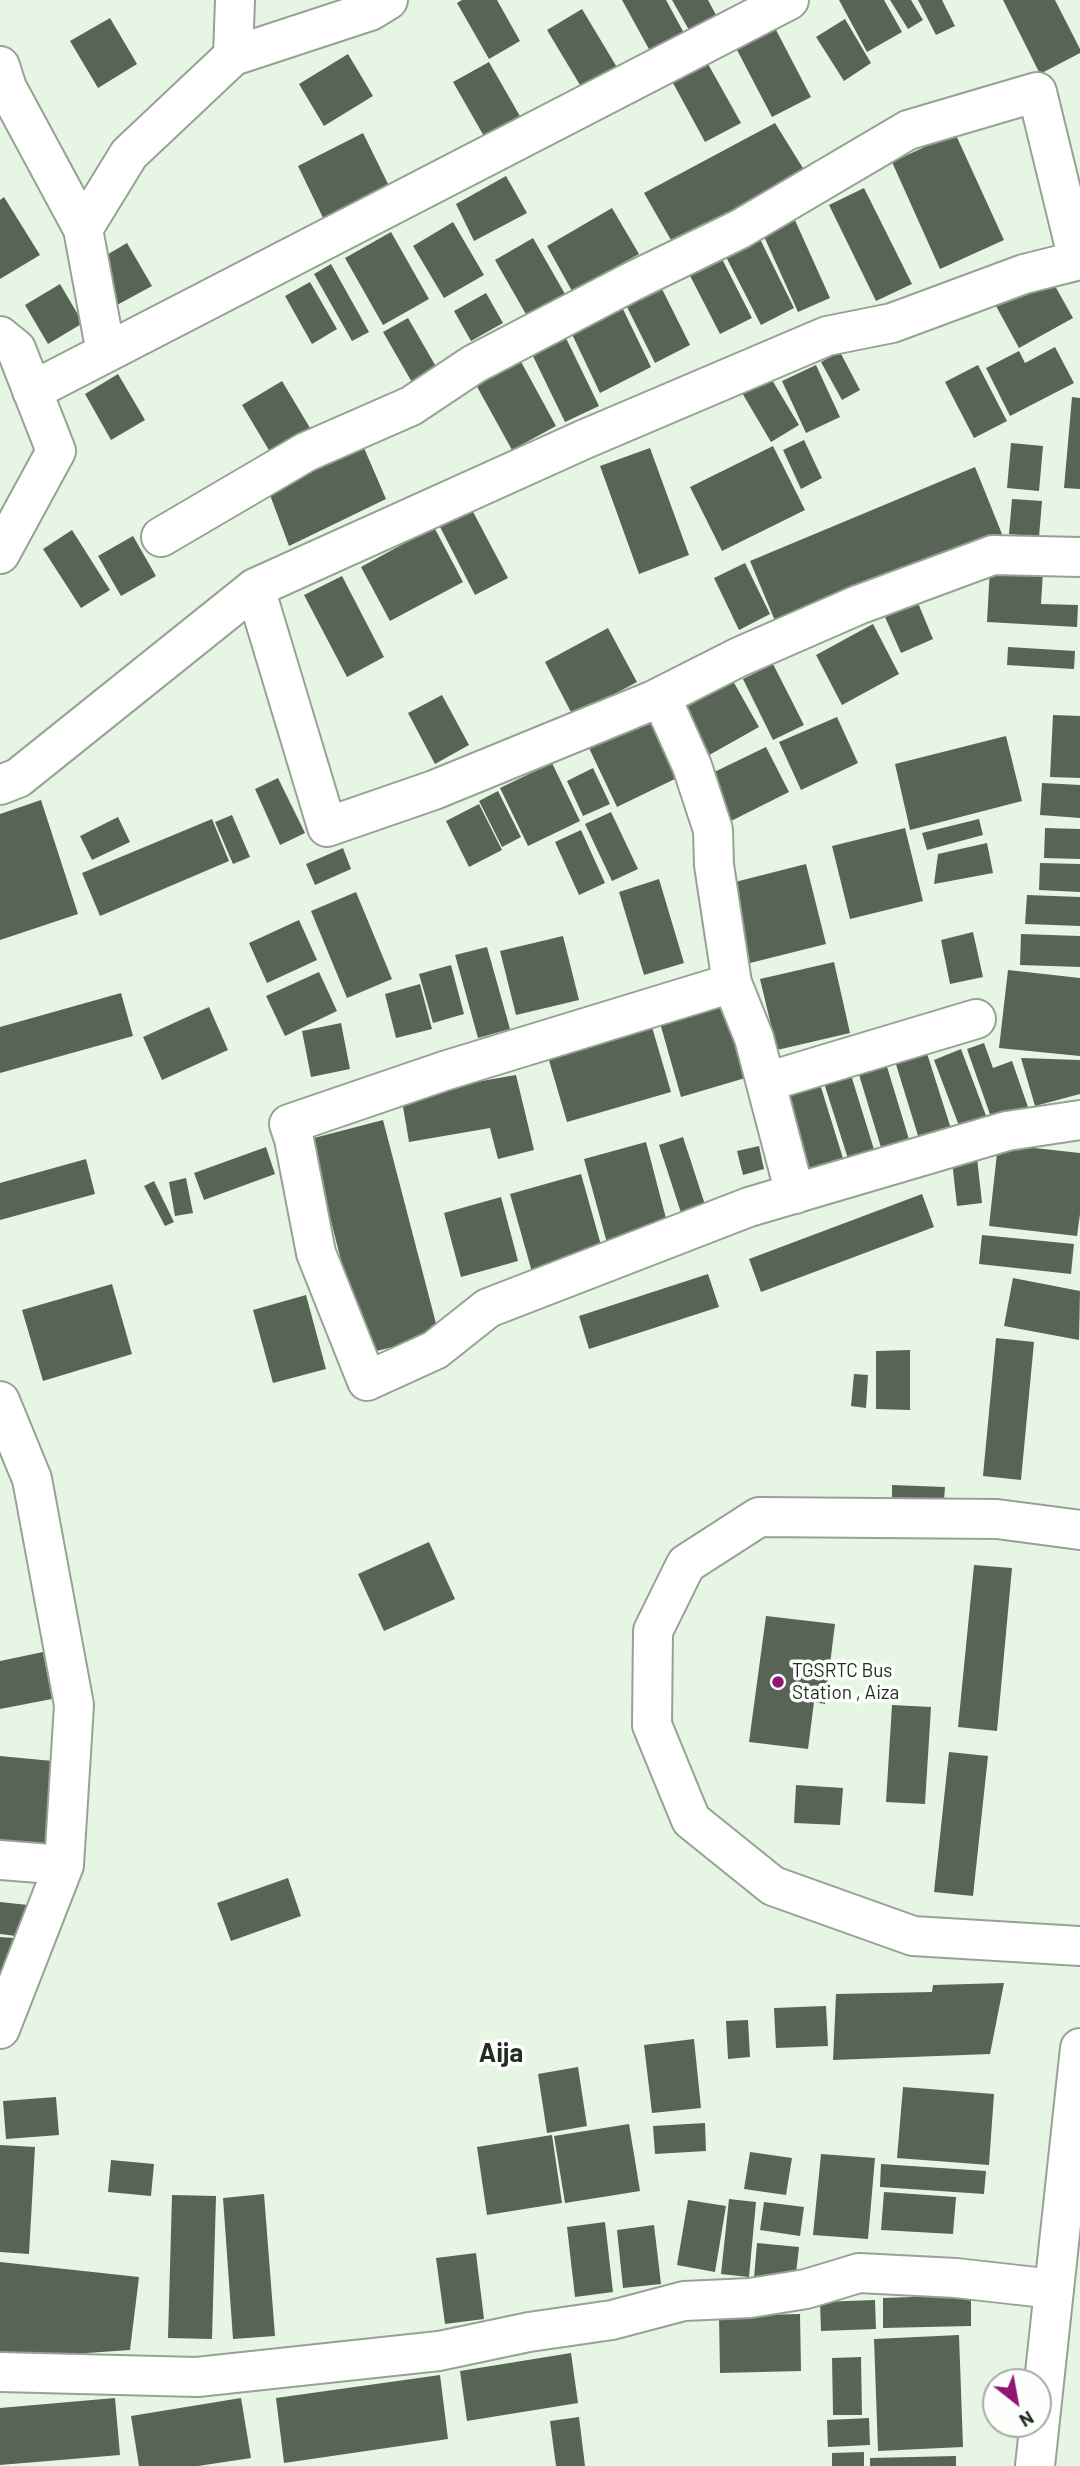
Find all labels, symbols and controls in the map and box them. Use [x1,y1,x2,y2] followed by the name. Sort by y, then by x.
[792,1660,899,1704] place label: TGSRTC Bus Station , Aiza
[770,1674,786,1690] marker: TGSRTC Bus Station , Aiza
[479,2037,523,2069] district label: Aija
[982,2368,1052,2438] north arrow
[1016,2407,1038,2433] text: N

